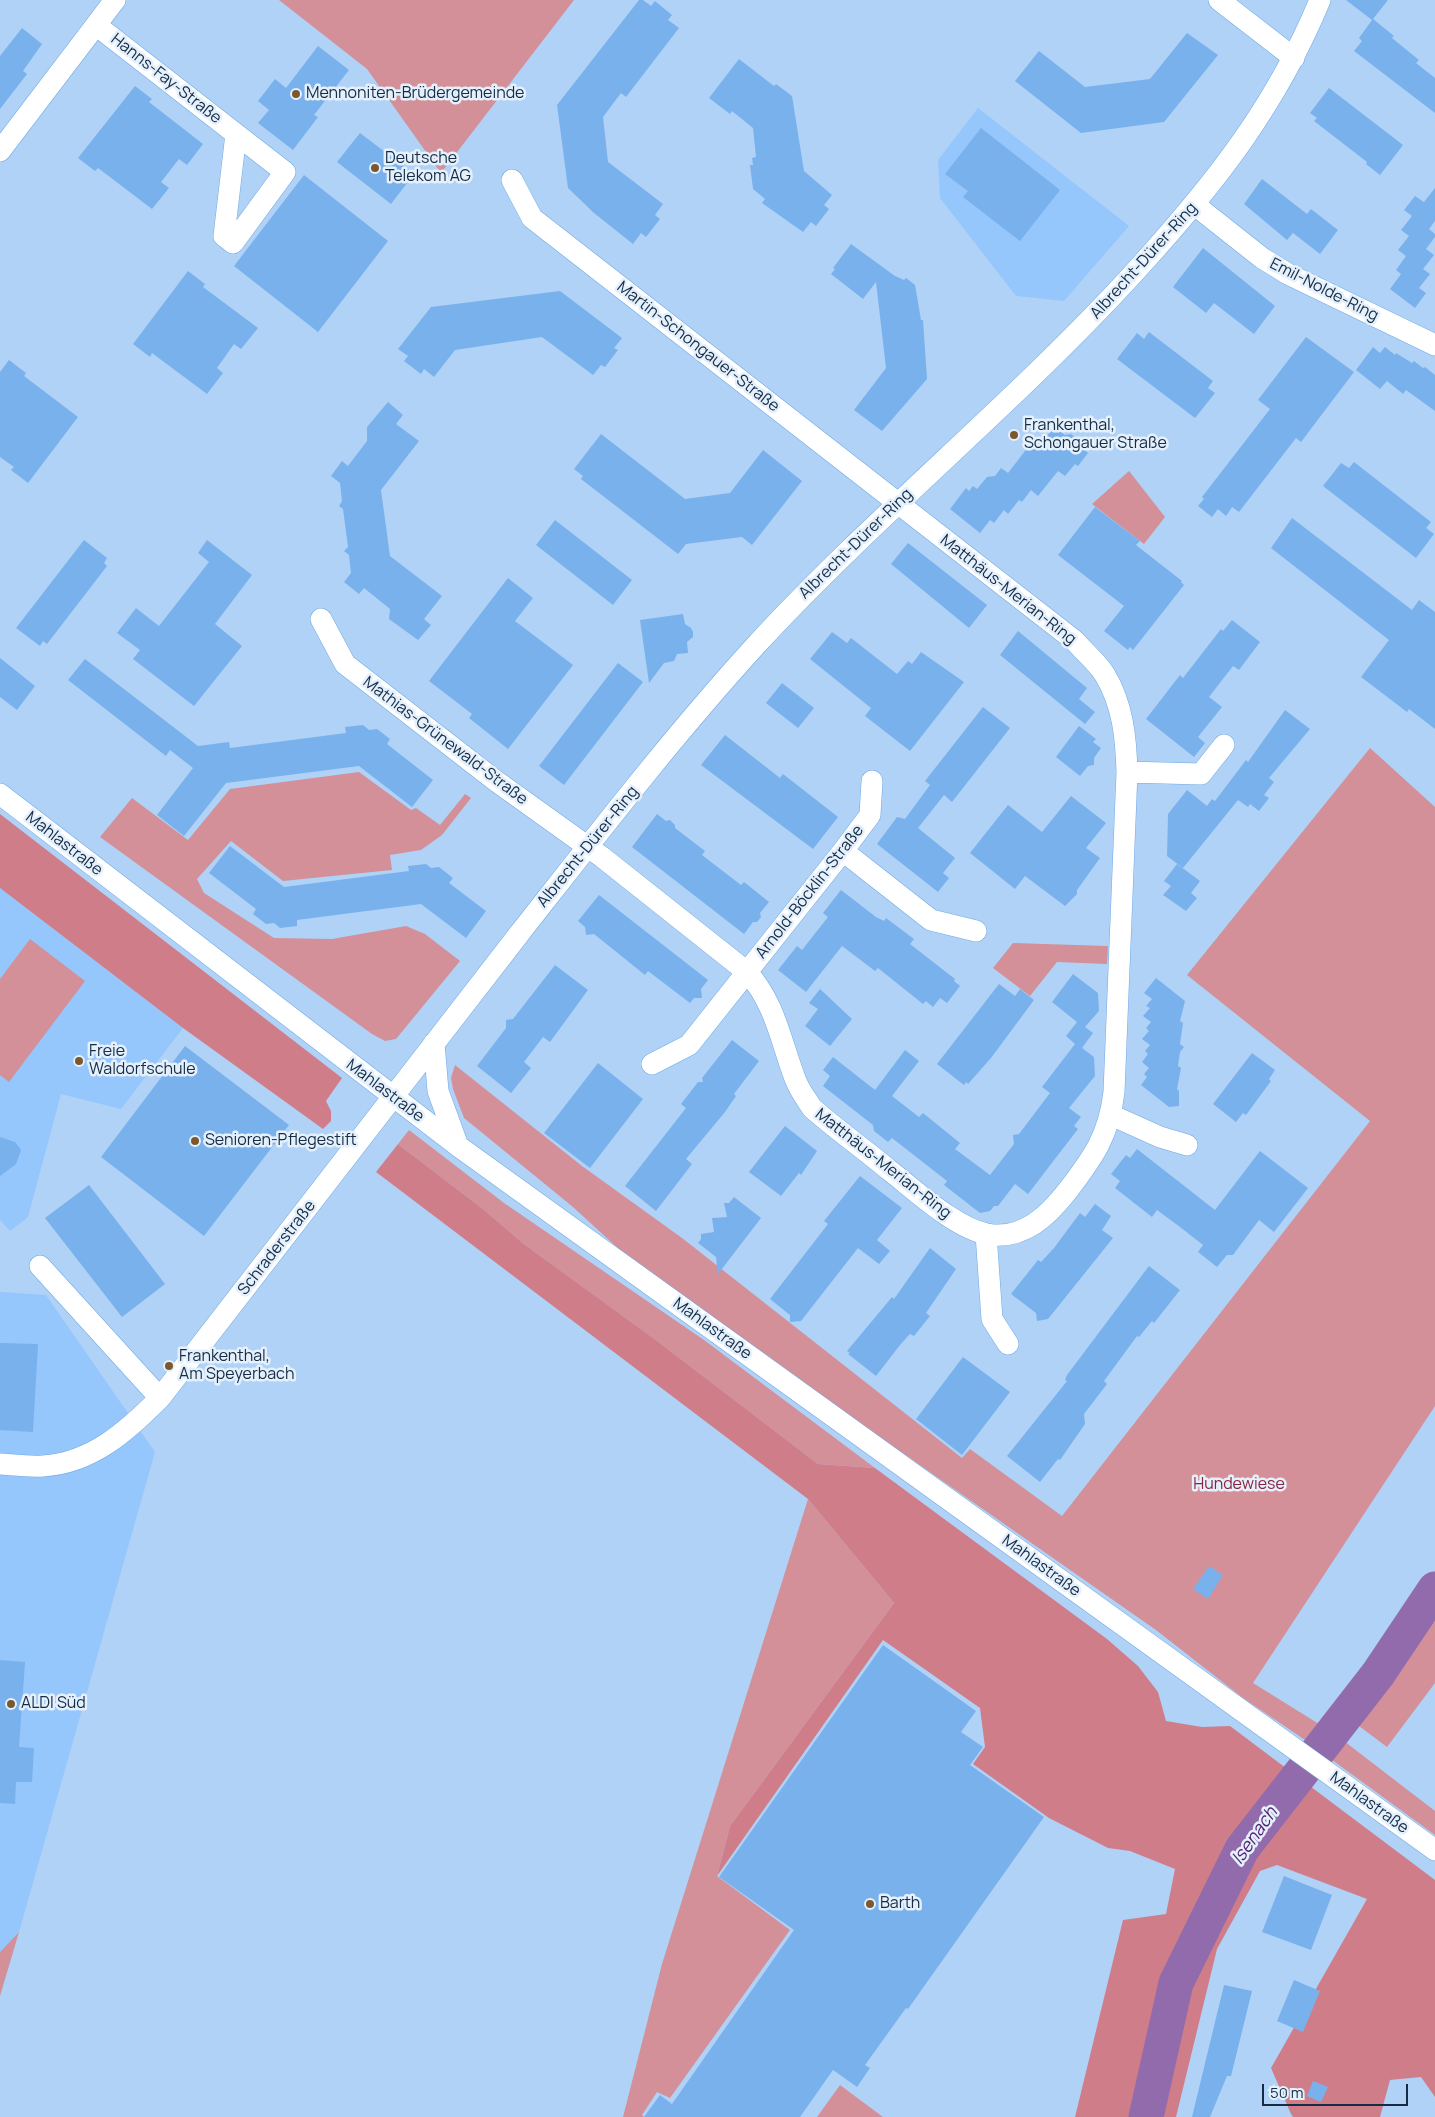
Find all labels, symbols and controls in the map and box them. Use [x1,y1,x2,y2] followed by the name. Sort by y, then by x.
[107,30,225,128] street label: Hanns-Fay-Straße
[306,84,524,104] place label: Mennoniten-Brüdergemeinde
[290,88,302,100] marker: Mennoniten-Brüdergemeinde
[385,149,471,187] place label: Deutsche Telekom AG
[369,162,381,174] marker: Deutsche Telekom AG
[1087,199,1201,323] street label: Albrecht-Dürer-Ring
[1266,254,1382,326] street label: Emil-Nolde-Ring
[613,278,783,416] street label: Martin-Schongauer-Straße
[1024,416,1167,454] place label: Frankenthal, Schongauer Straße
[1008,429,1020,441] marker: Frankenthal, Schongauer Straße
[795,485,917,603] street label: Albrecht-Dürer-Ring
[936,531,1080,649] street label: Matthäus-Merian-Ring
[359,673,531,809] street label: Mathias-Grünewald-Straße
[533,783,643,911] street label: Albrecht-Dürer-Ring
[22,808,106,880] street label: Mahlastraße
[752,821,868,963] street label: Arnold-Böcklin-Straße
[89,1042,196,1080] place label: Freie Waldorfschule
[73,1055,85,1067] marker: Freie Waldorfschule
[342,1055,428,1127] street label: Mahlastraße
[811,1105,955,1223] street label: Matthäus-Merian-Ring
[205,1131,357,1151] place label: Senioren-Pflegestift
[189,1135,201,1147] marker: Senioren-Pflegestift
[234,1197,320,1299] street label: Schraderstraße
[669,1294,755,1364] street label: Mahlastraße
[179,1347,294,1385] place label: Frankenthal, Am Speyerbach
[163,1360,175,1372] marker: Frankenthal, Am Speyerbach
[1193,1475,1285,1495] park label: Hundewiese
[998,1531,1084,1601] street label: Mahlastraße
[21,1694,86,1714] place label: ALDI Süd
[5,1698,17,1710] marker: ALDI Süd
[1326,1768,1412,1838] street label: Mahlastraße
[1227,1803,1283,1869] water label: Isenach
[880,1894,920,1914] place label: Barth
[864,1898,876,1910] marker: Barth
[1265,2074,1411,2106] scale bar
[1270,2082,1304,2103] text: 50 m

